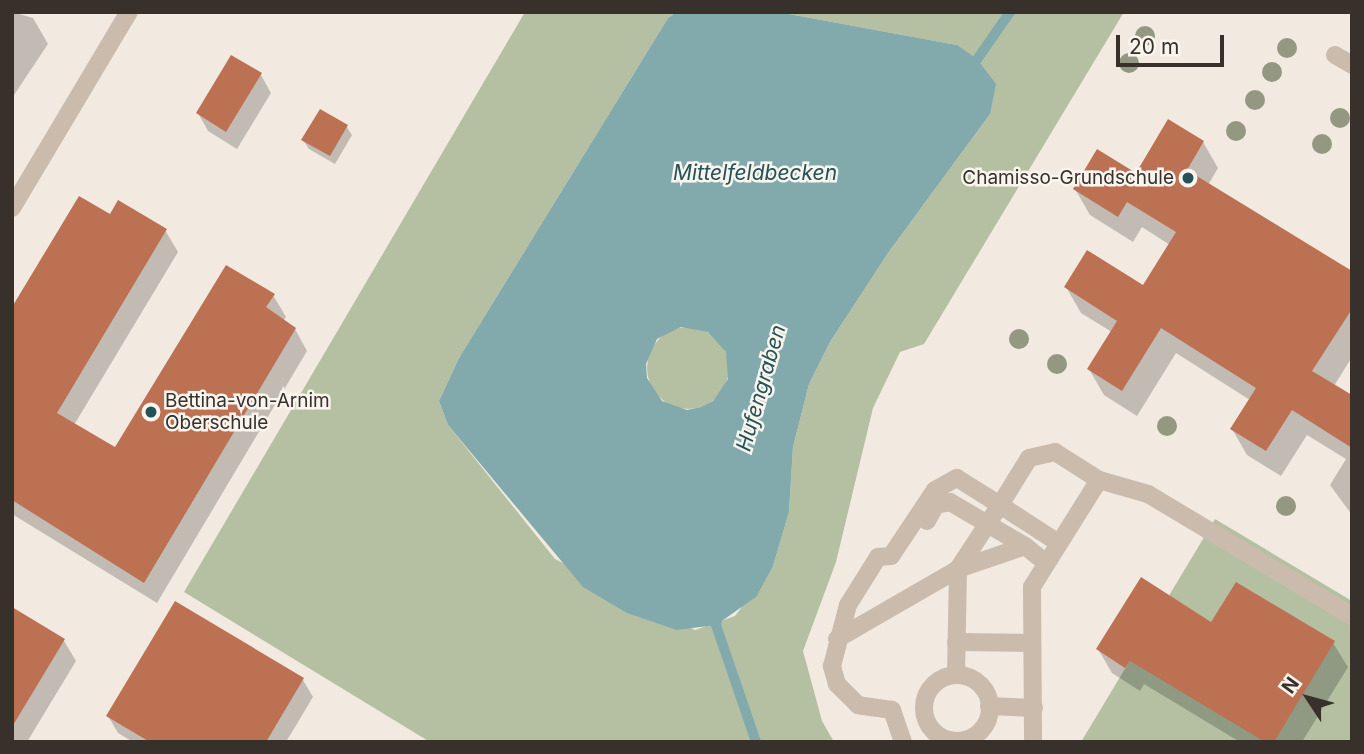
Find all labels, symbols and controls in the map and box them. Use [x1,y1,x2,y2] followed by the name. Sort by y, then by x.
[1119,21,1228,65] scale bar
[1129,34,1179,59] text: 20 m
[673,160,837,186] water label: Mittelfeldbecken
[962,167,1174,189] place label: Chamisso-Grundschule
[1180,170,1196,186] marker: Chamisso-Grundschule
[731,322,791,454] water label: Hufengraben
[165,390,330,434] place label: Bettina-von-Arnim Oberschule
[143,404,159,420] marker: Bettina-von-Arnim Oberschule
[1273,663,1343,733] north arrow
[1277,673,1304,698] text: N

